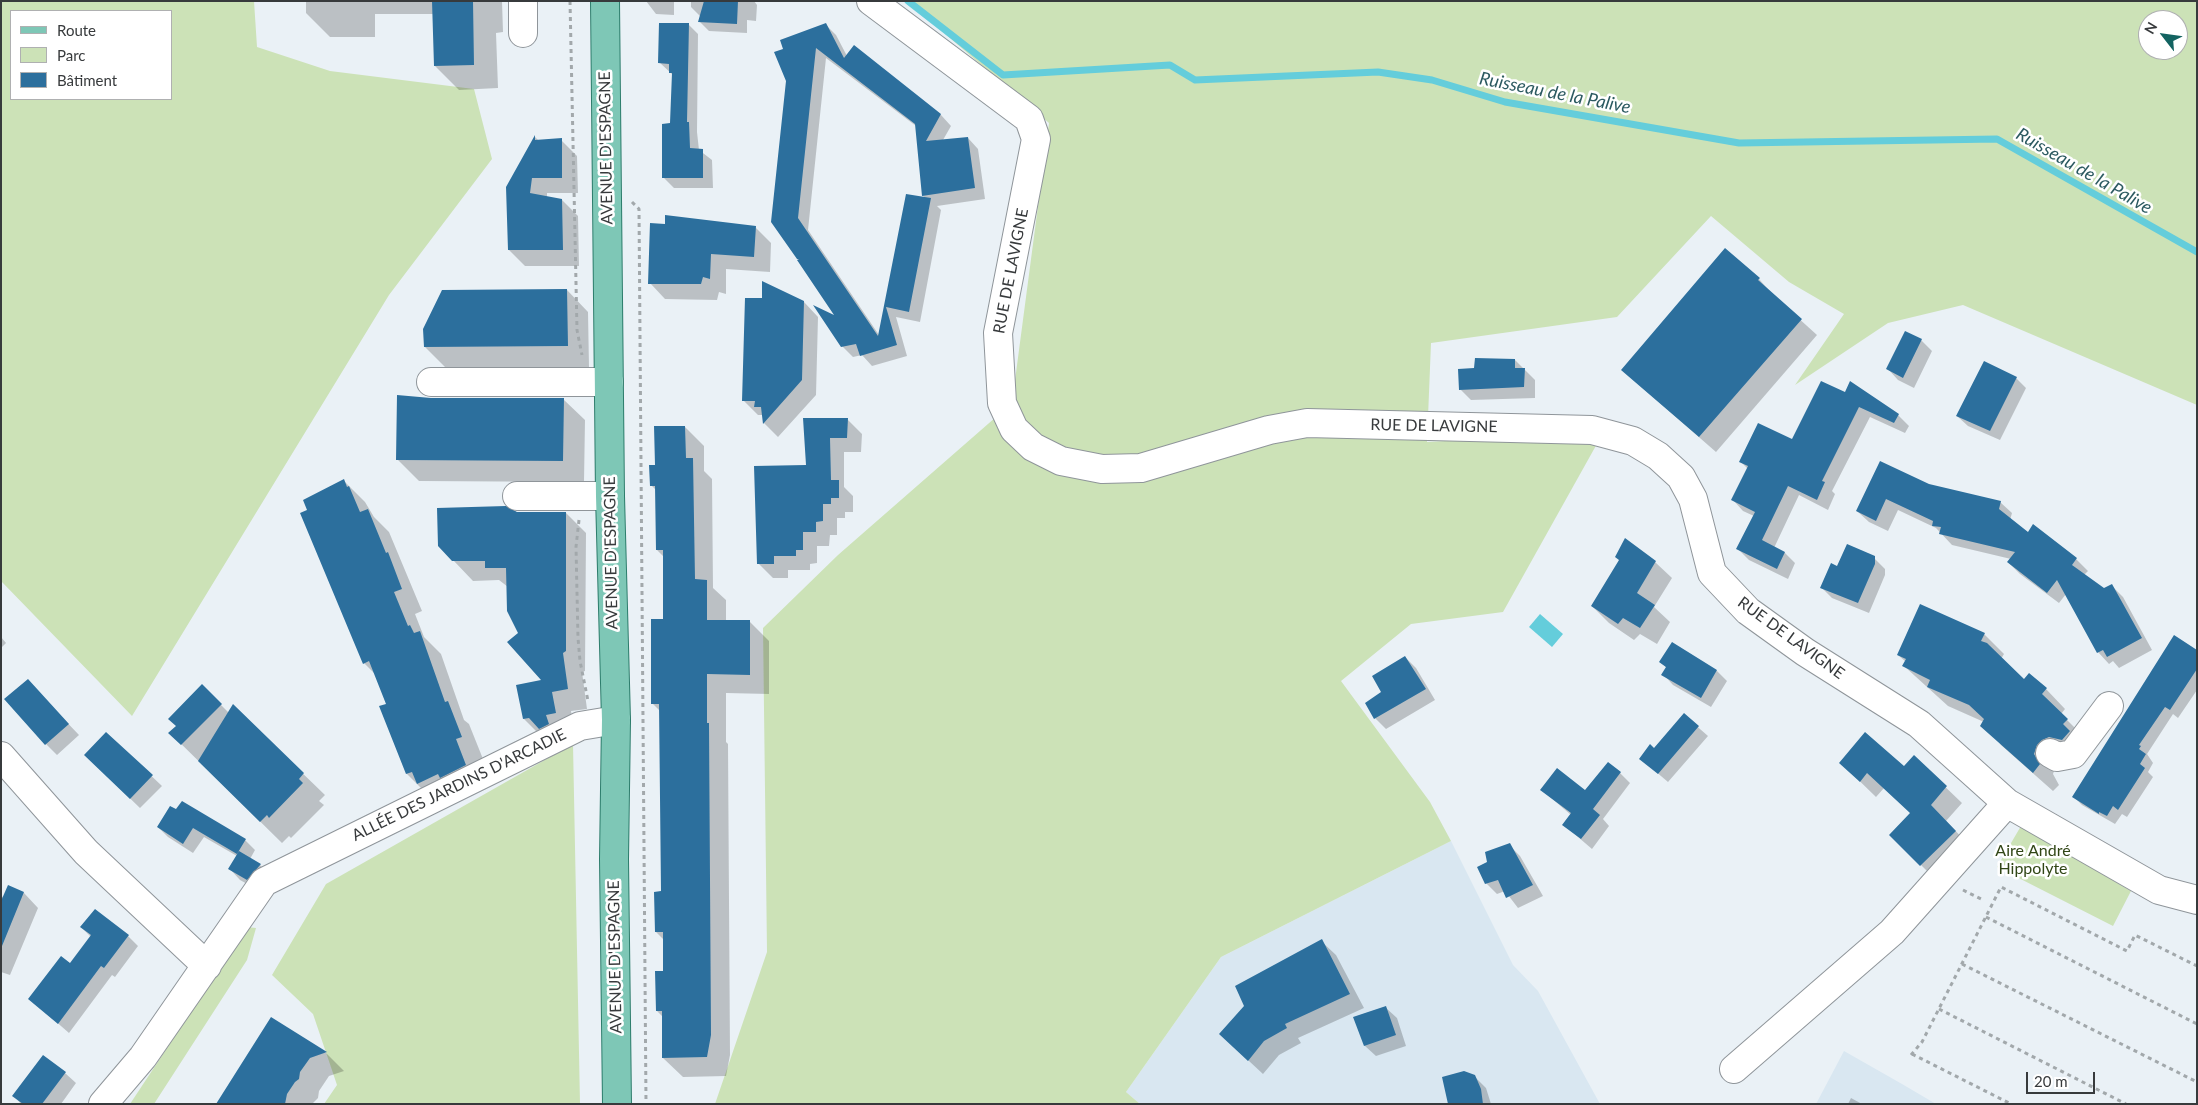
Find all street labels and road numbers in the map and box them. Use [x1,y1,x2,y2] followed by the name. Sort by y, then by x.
[595,71,617,225] street label: AVENUE D'ESPAGNE
[989,207,1033,335] street label: RUE DE LAVIGNE
[1370,415,1498,437] street label: RUE DE LAVIGNE
[600,476,622,630] street label: AVENUE D'ESPAGNE
[1734,593,1848,683] street label: RUE DE LAVIGNE
[349,725,569,845] street label: ALLÉE DES JARDINS D'ARCADIE
[604,880,626,1034] street label: AVENUE D'ESPAGNE

